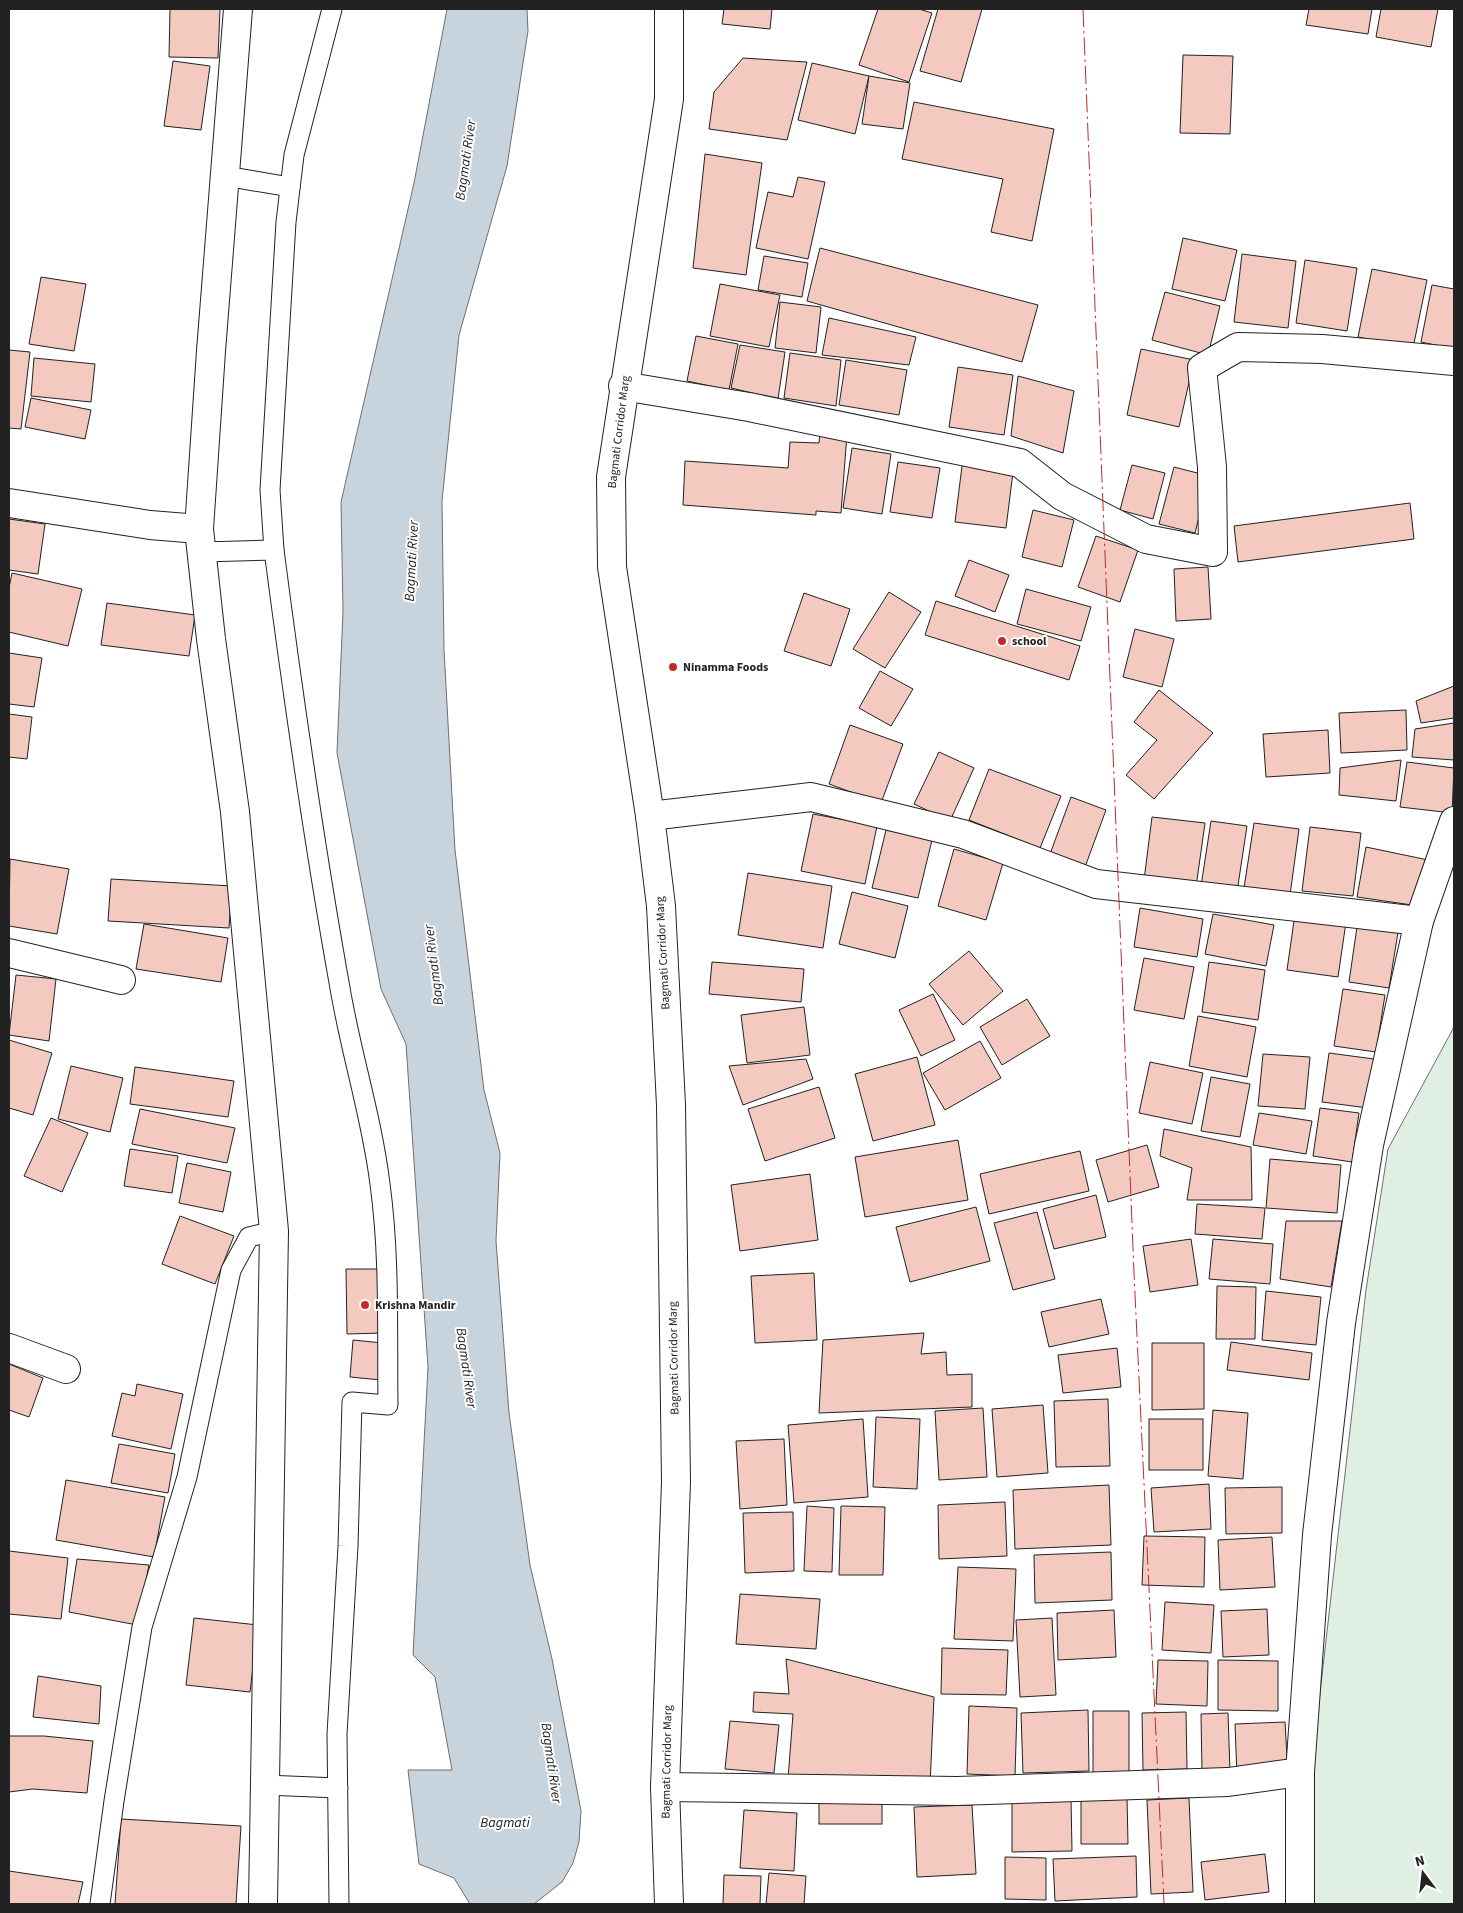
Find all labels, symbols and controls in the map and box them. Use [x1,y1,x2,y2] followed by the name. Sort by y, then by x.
[450,117,482,202] water label: Bagmati River
[604,375,634,489] street label: Bagmati Corridor Marg
[400,519,424,602] water label: Bagmati River
[1012,633,1047,650] place label: school
[996,635,1008,647] marker: school
[683,659,768,676] place label: Ninamma Foods
[667,661,679,673] marker: Ninamma Foods
[652,896,674,1010] street label: Bagmati Corridor Marg
[419,922,449,1006] water label: Bagmati River
[375,1297,456,1314] place label: Krishna Mandir
[359,1299,371,1311] marker: Krishna Mandir
[665,1301,683,1415] street label: Bagmati Corridor Marg
[450,1326,482,1411] water label: Bagmati River
[658,1705,676,1819] street label: Bagmati Corridor Marg
[535,1721,567,1806] water label: Bagmati River
[480,1813,530,1833] water label: Bagmati
[1398,1848,1448,1898] north arrow
[1413,1851,1427,1872] text: N

